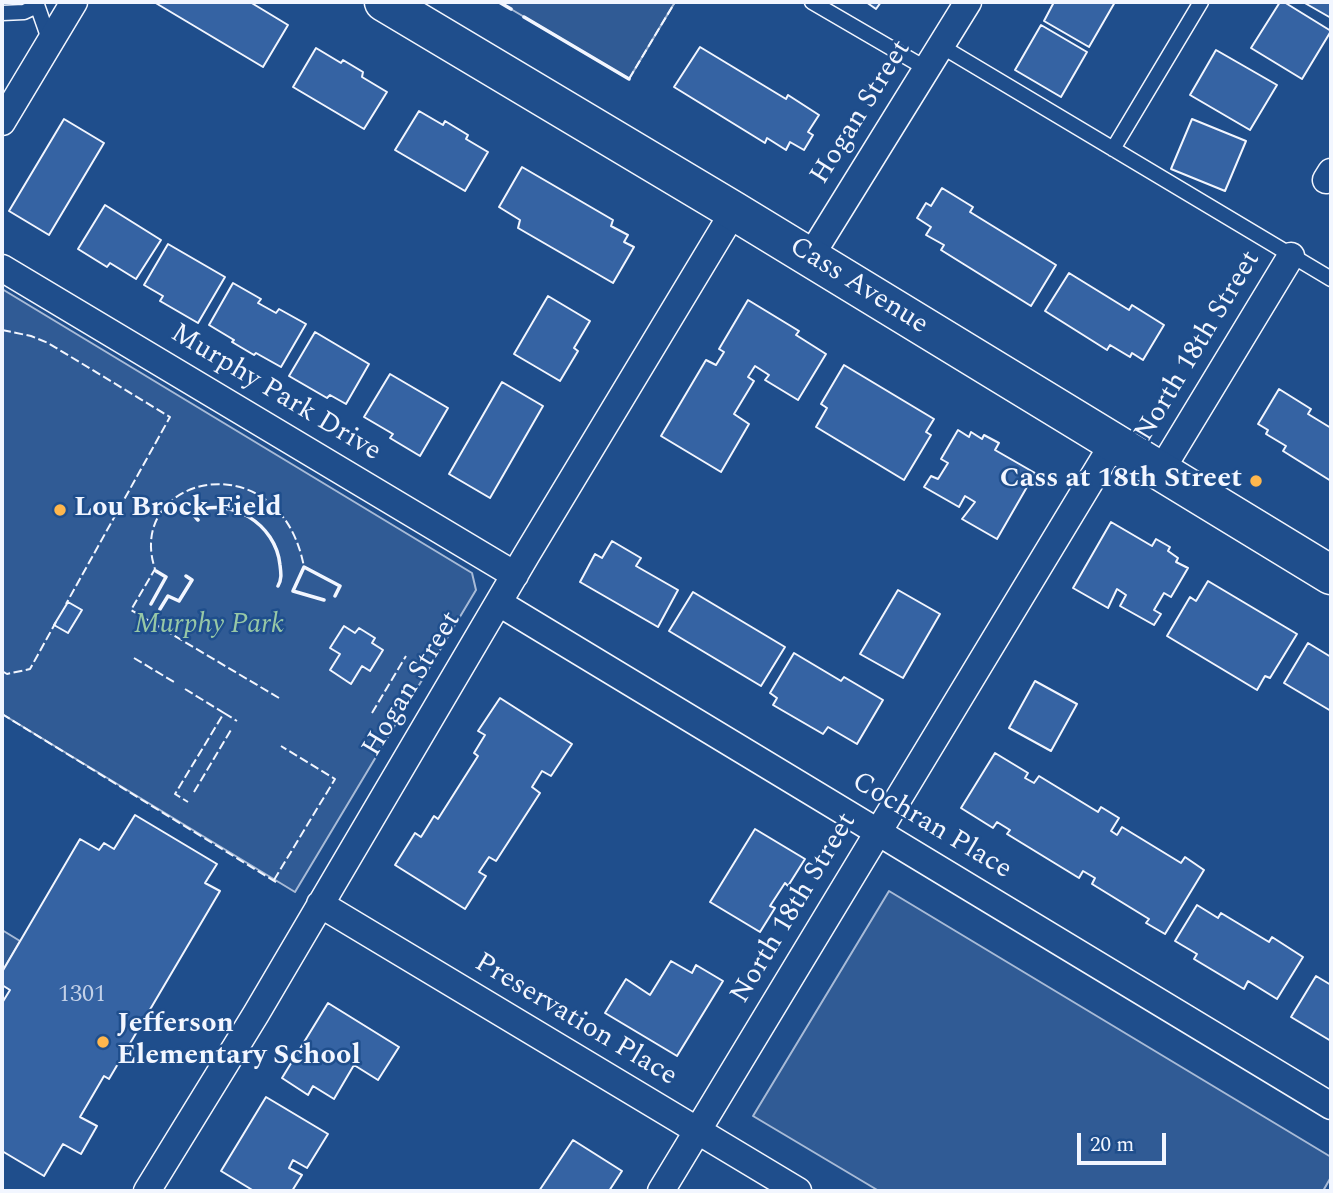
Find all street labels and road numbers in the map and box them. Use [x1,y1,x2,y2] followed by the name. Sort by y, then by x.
[804,35,920,191] street label: Hogan Street
[782,231,934,343] street label: Cass Avenue
[1129,246,1269,448] street label: North 18th Street
[164,318,386,470] street label: Murphy Park Drive
[357,606,469,764] street label: Hogan Street
[845,766,1017,888] street label: Cochran Place
[725,808,865,1010] street label: North 18th Street
[468,947,682,1095] street label: Preservation Place

